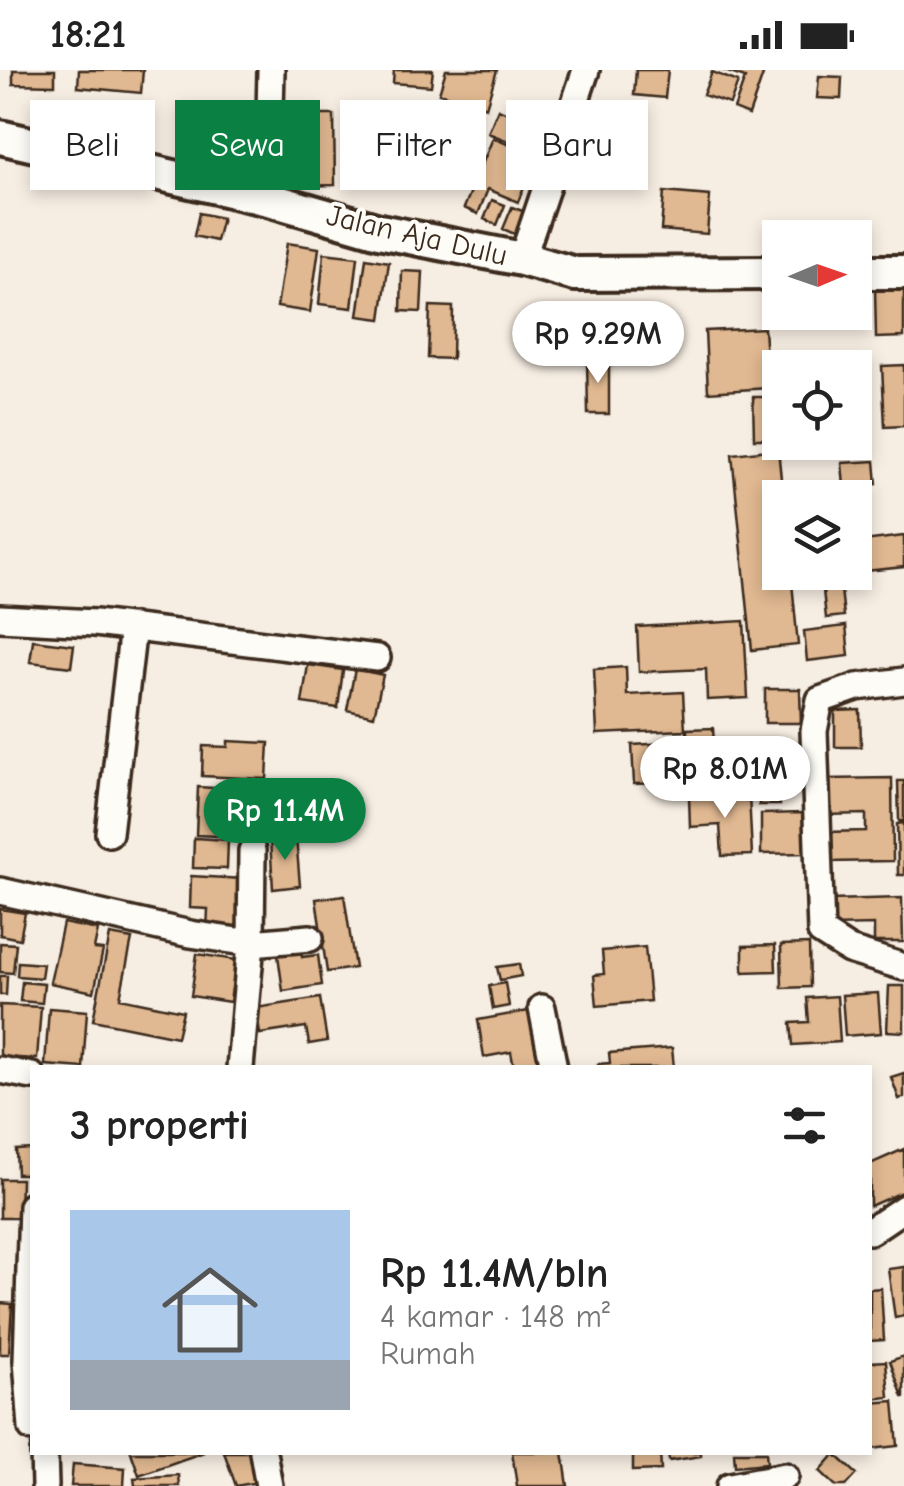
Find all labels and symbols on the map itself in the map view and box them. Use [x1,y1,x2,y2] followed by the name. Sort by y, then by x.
[323,198,510,273] street label: Jalan Aja Dulu
[762,220,872,330] north arrow
[495,301,701,386] pin: Rp 9.29M
[622,736,828,821] pin: Rp 8.01M
[182,778,388,863] pin: Rp 11.4M

